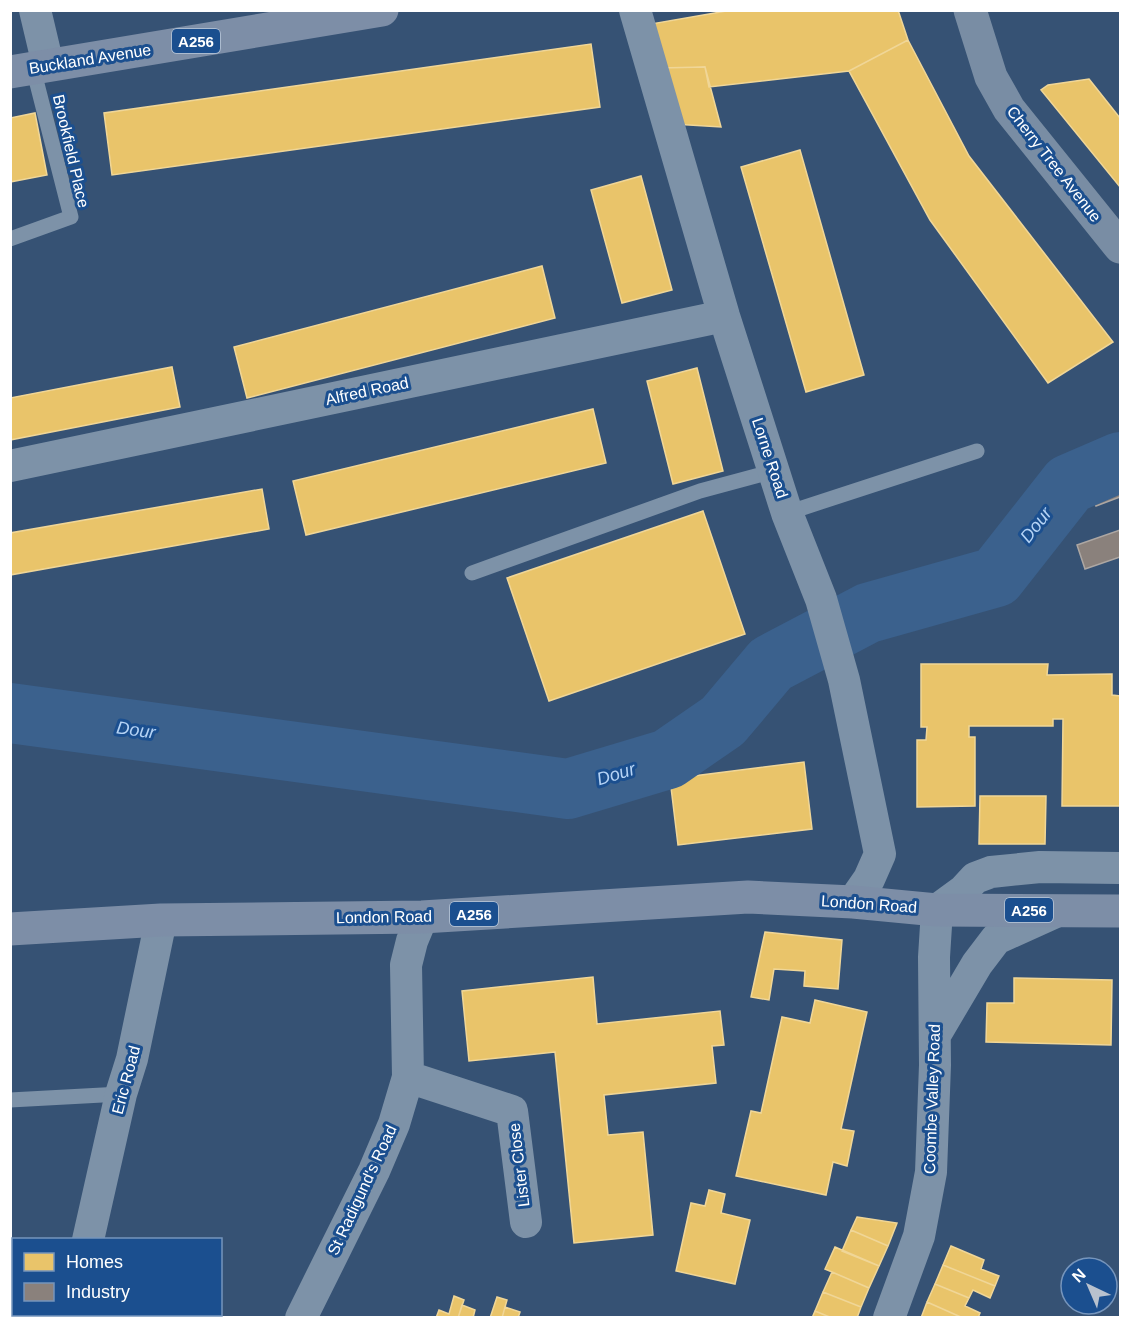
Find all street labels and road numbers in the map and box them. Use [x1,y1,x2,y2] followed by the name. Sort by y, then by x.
[172,29,220,53] road number: A256
[28,41,152,77] street label: Buckland Avenue
[50,93,92,209] street label: Brookfield Place
[1004,103,1104,225] street label: Cherry Tree Avenue
[324,374,410,408] street label: Alfred Road
[749,416,791,500] street label: Lorne Road
[820,892,918,916] street label: London Road
[1005,898,1053,922] road number: A256
[450,902,498,926] road number: A256
[336,908,432,926] street label: London Road
[921,1024,943,1174] street label: Coombe Valley Road
[109,1044,143,1116] street label: Eric Road
[324,1122,400,1258] street label: St Radigund's Road
[505,1122,533,1208] street label: Lister Close

